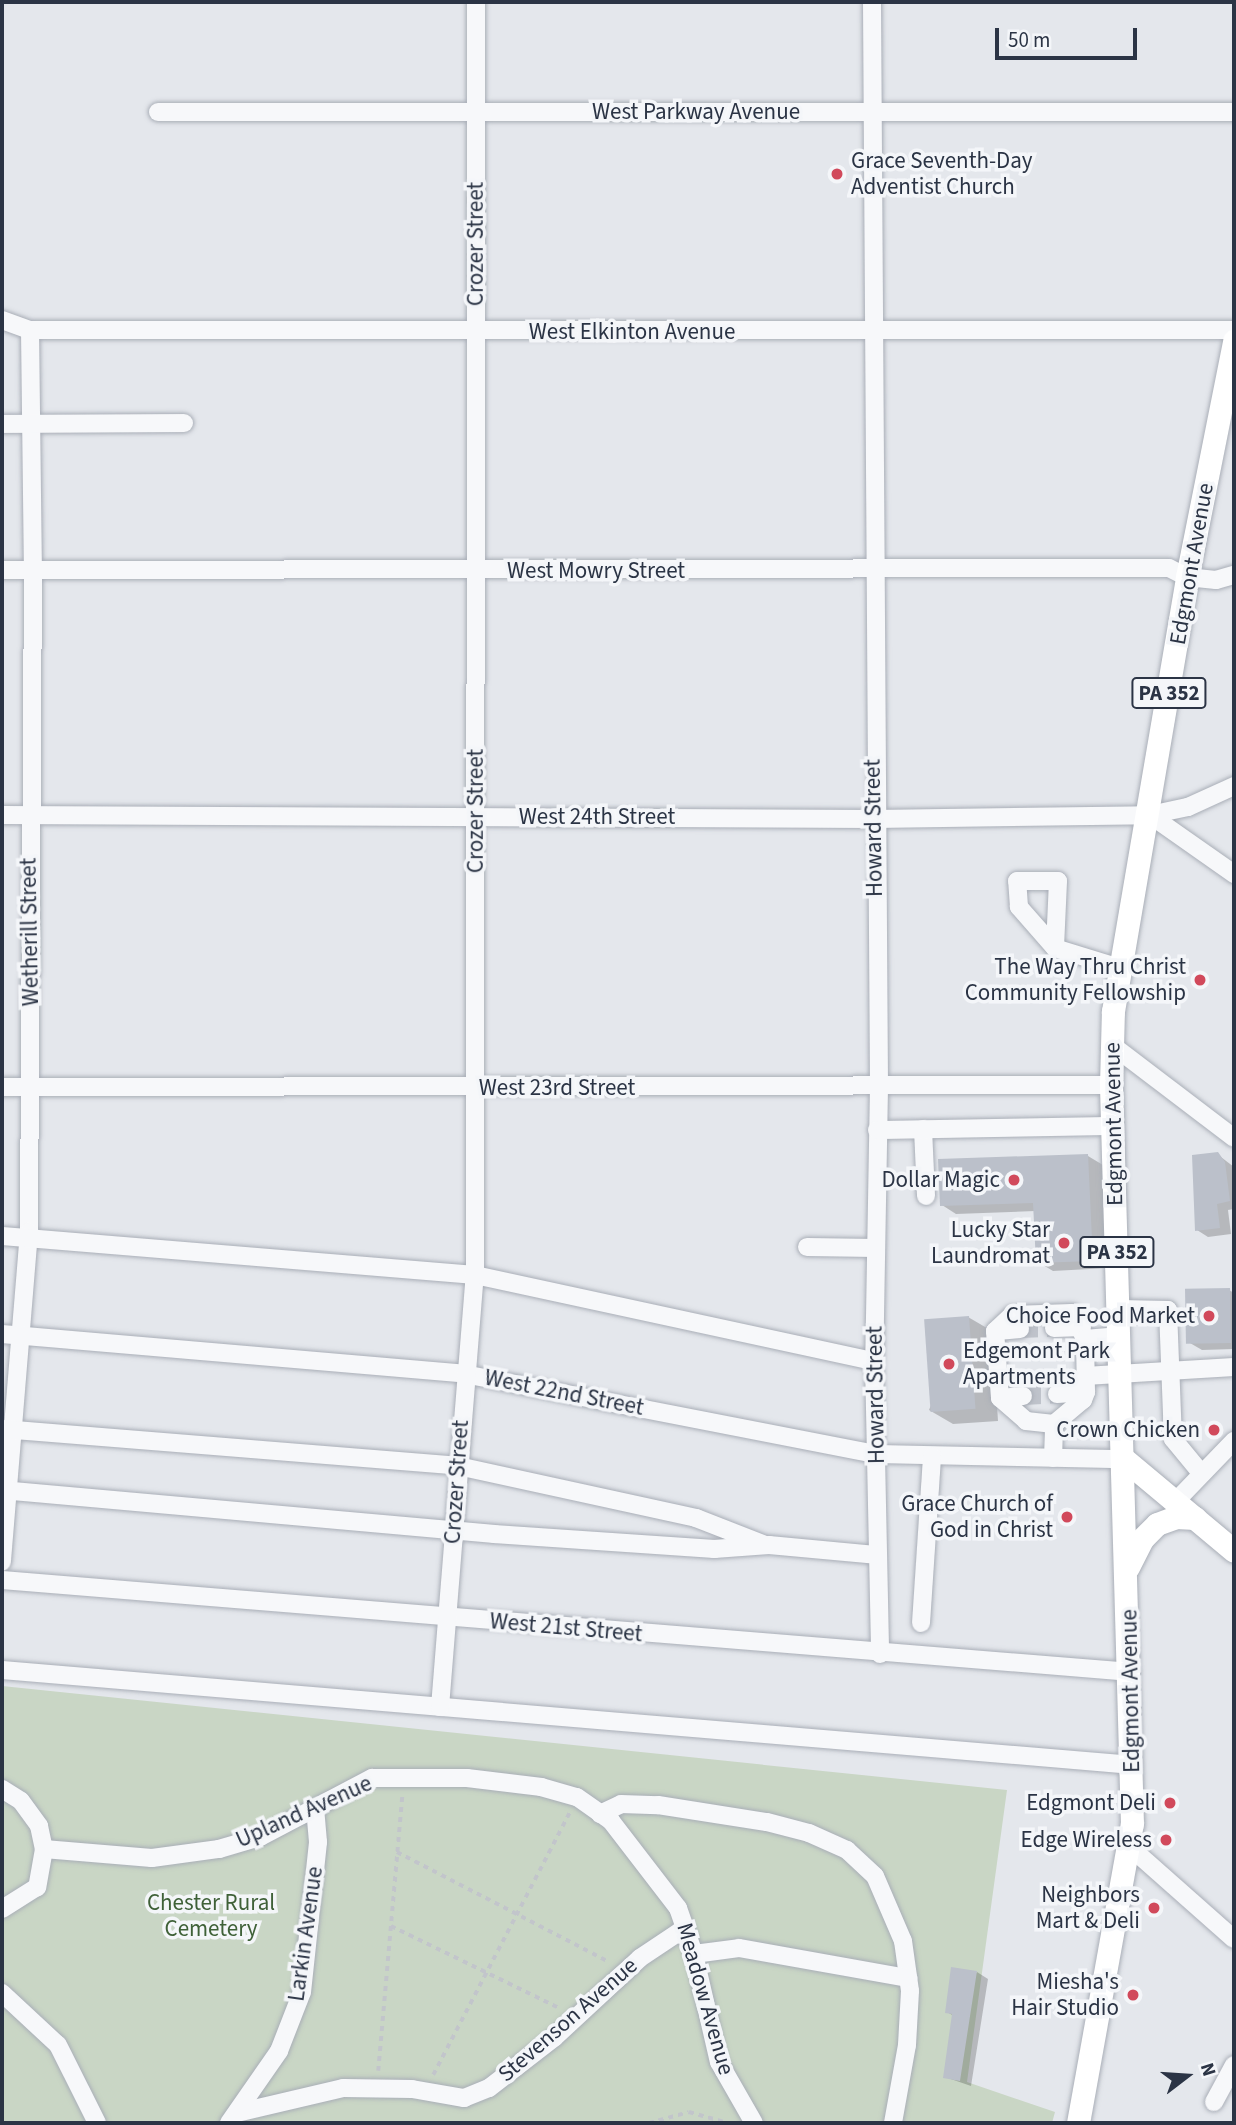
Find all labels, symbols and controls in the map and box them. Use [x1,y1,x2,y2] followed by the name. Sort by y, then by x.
[998,14,1140,58] scale bar
[1008,25,1050,55] text: 50 m
[592,98,800,126] street label: West Parkway Avenue
[851,147,1033,201] place label: Grace Seventh-Day Adventist Church
[829,166,845,182] marker: Grace Seventh-Day Adventist Church
[462,182,490,306] street label: Crozer Street
[529,318,735,346] street label: West Elkinton Avenue
[1164,481,1220,647] street label: Edgmont Avenue
[507,557,685,585] street label: West Mowry Street
[1130,676,1208,710] road number: PA 352
[462,749,490,873] street label: Crozer Street
[859,759,889,897] street label: Howard Street
[519,803,675,831] street label: West 24th Street
[15,857,45,1007] street label: Wetherill Street
[965,953,1186,1007] place label: The Way Thru Christ Community Fellowship
[1192,972,1208,988] marker: The Way Thru Christ Community Fellowship
[1099,1042,1129,1206] street label: Edgmont Avenue
[479,1074,635,1102] street label: West 23rd Street
[881,1166,1000,1194] place label: Dollar Magic
[1006,1172,1022,1188] marker: Dollar Magic
[931,1216,1050,1270] place label: Lucky Star Laundromat
[1078,1234,1156,1270] road number: PA 352
[1056,1235,1072,1251] marker: Lucky Star Laundromat
[1006,1302,1195,1330] place label: Choice Food Market
[1201,1308,1217,1324] marker: Choice Food Market
[861,1326,891,1464] street label: Howard Street
[963,1337,1110,1391] place label: Edgemont Park Apartments
[941,1356,957,1372] marker: Edgemont Park Apartments
[482,1364,646,1422] street label: West 22nd Street
[1056,1416,1200,1444] place label: Crown Chicken
[439,1419,475,1545] street label: Crozer Street
[1206,1422,1222,1438] marker: Crown Chicken
[901,1490,1053,1544] place label: Grace Church of God in Christ
[1059,1509,1075,1525] marker: Grace Church of God in Christ
[489,1608,643,1648] street label: West 21st Street
[1116,1609,1146,1773] street label: Edgmont Avenue
[232,1770,376,1854] street label: Upland Avenue
[1026,1789,1156,1817] place label: Edgmont Deli
[1162,1795,1178,1811] marker: Edgmont Deli
[1021,1826,1152,1854] place label: Edge Wireless
[1158,1832,1174,1848] marker: Edge Wireless
[283,1865,329,2003] street label: Larkin Avenue
[1036,1881,1140,1935] place label: Neighbors Mart & Deli
[147,1889,275,1943] park label: Chester Rural Cemetery
[1146,1900,1162,1916] marker: Neighbors Mart & Deli
[670,1920,740,2078] street label: Meadow Avenue
[493,1952,643,2088] street label: Stevenson Avenue
[1011,1968,1119,2022] place label: Miesha's Hair Studio
[1125,1987,1141,2003] marker: Miesha's Hair Studio
[1152,2041,1222,2111] north arrow
[1193,2060,1222,2080] text: N

